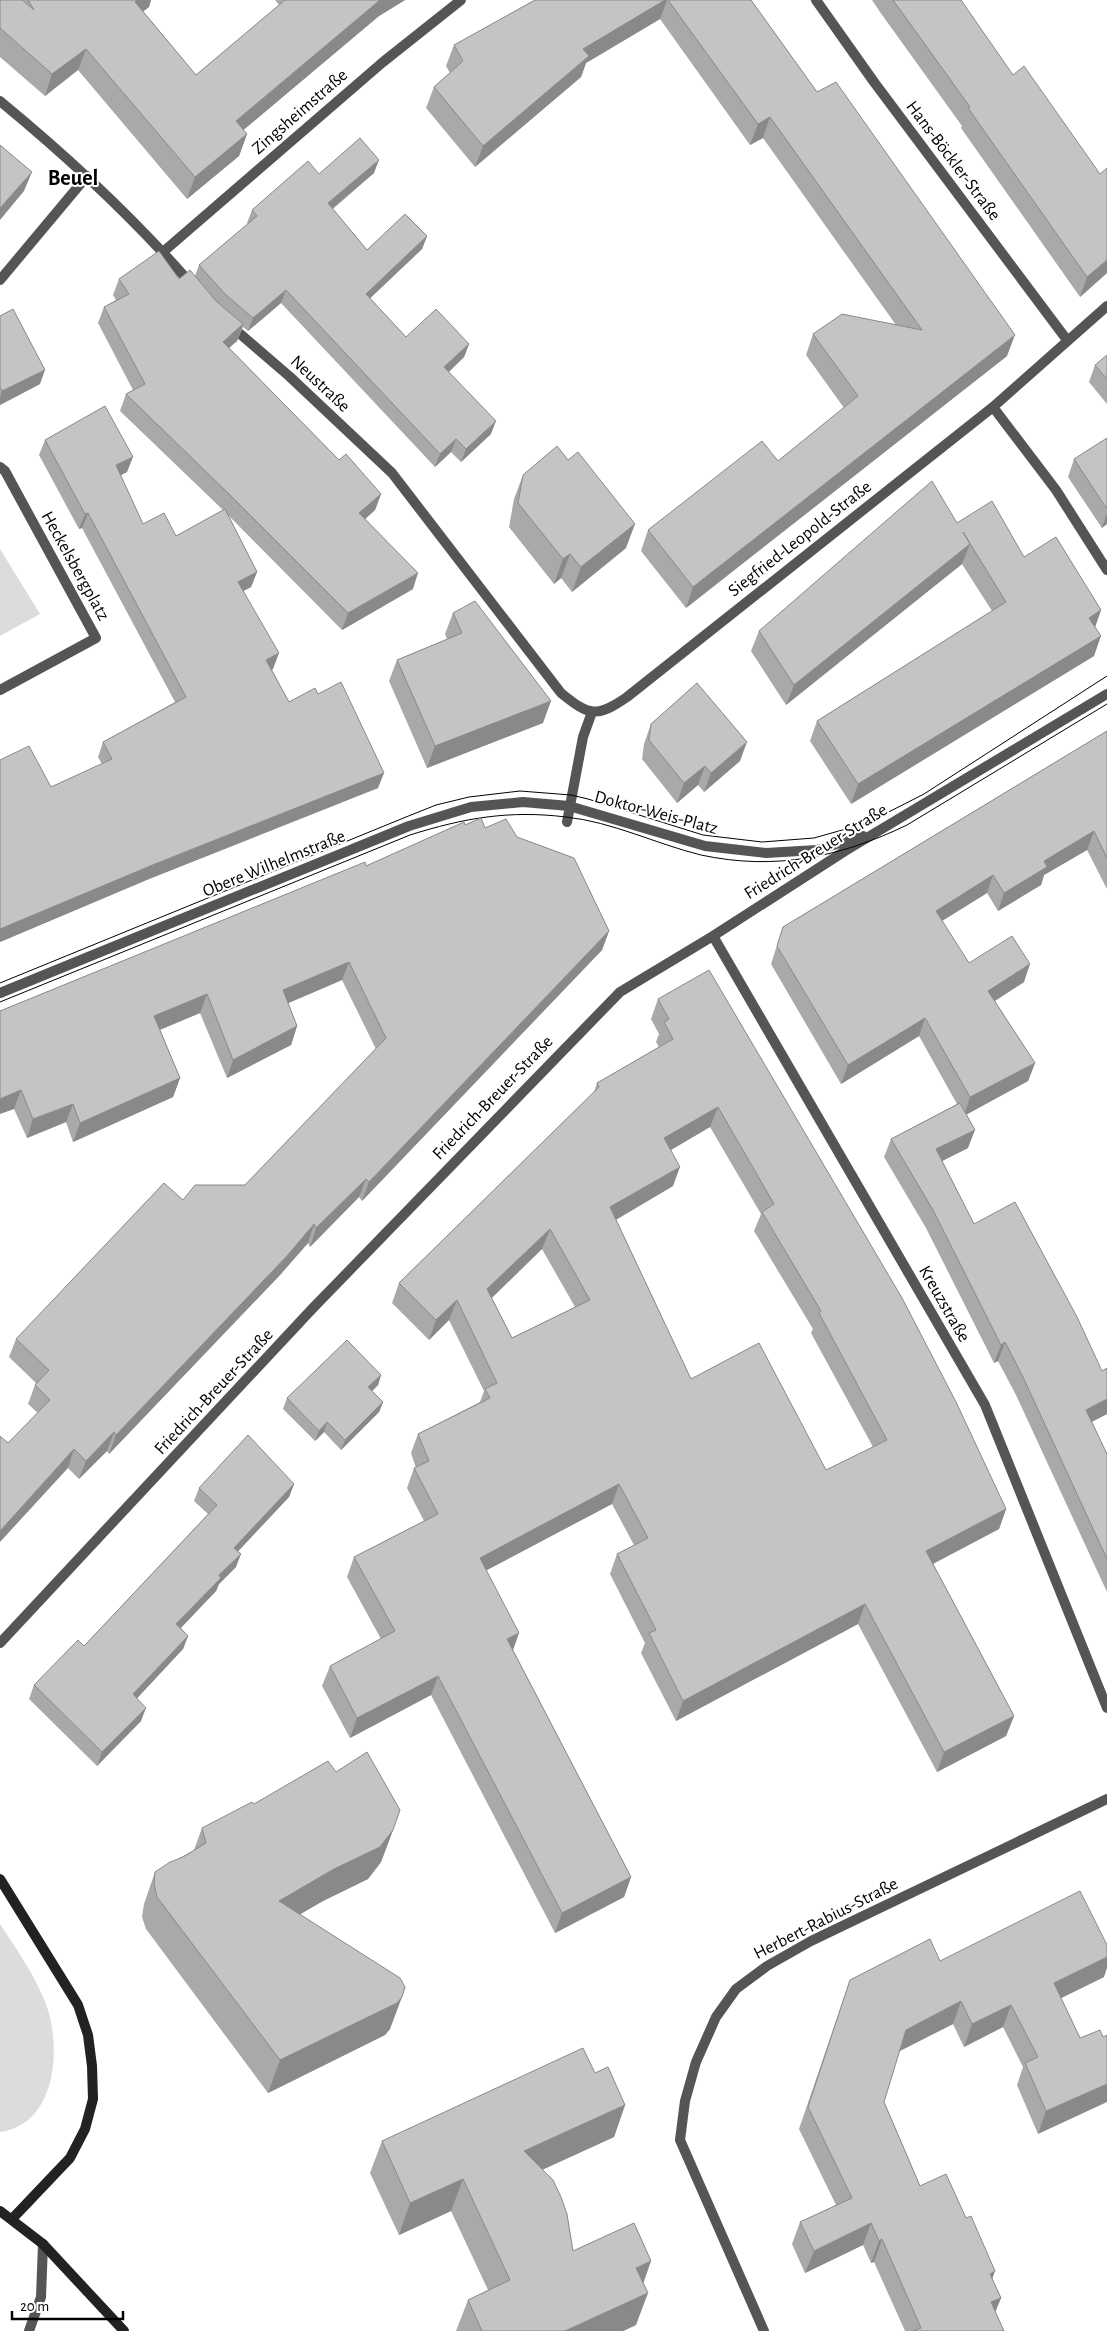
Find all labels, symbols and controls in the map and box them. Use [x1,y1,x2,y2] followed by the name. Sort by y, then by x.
[249,66,351,158] street label: Zingsheimstraße
[902,98,1004,224] street label: Hans-Böckler-Straße
[48,167,98,189] district label: Beuel
[287,352,353,416] street label: Neustraße
[725,478,875,600] street label: Siegfried-Leopold-Straße
[38,508,112,624] street label: Heckelsbergplatz
[592,788,720,838] street label: Doktor-Weis-Platz
[741,801,891,903] street label: Friedrich-Breuer-Straße
[200,827,348,901] street label: Obere Wilhelmstraße
[429,1033,557,1163] street label: Friedrich-Breuer-Straße
[915,1263,973,1345] street label: Kreuzstraße
[151,1326,277,1458] street label: Friedrich-Breuer-Straße
[751,1875,901,1963] street label: Herbert-Rabius-Straße
[12,2288,124,2320] scale bar
[20,2299,49,2314] text: 20 m

